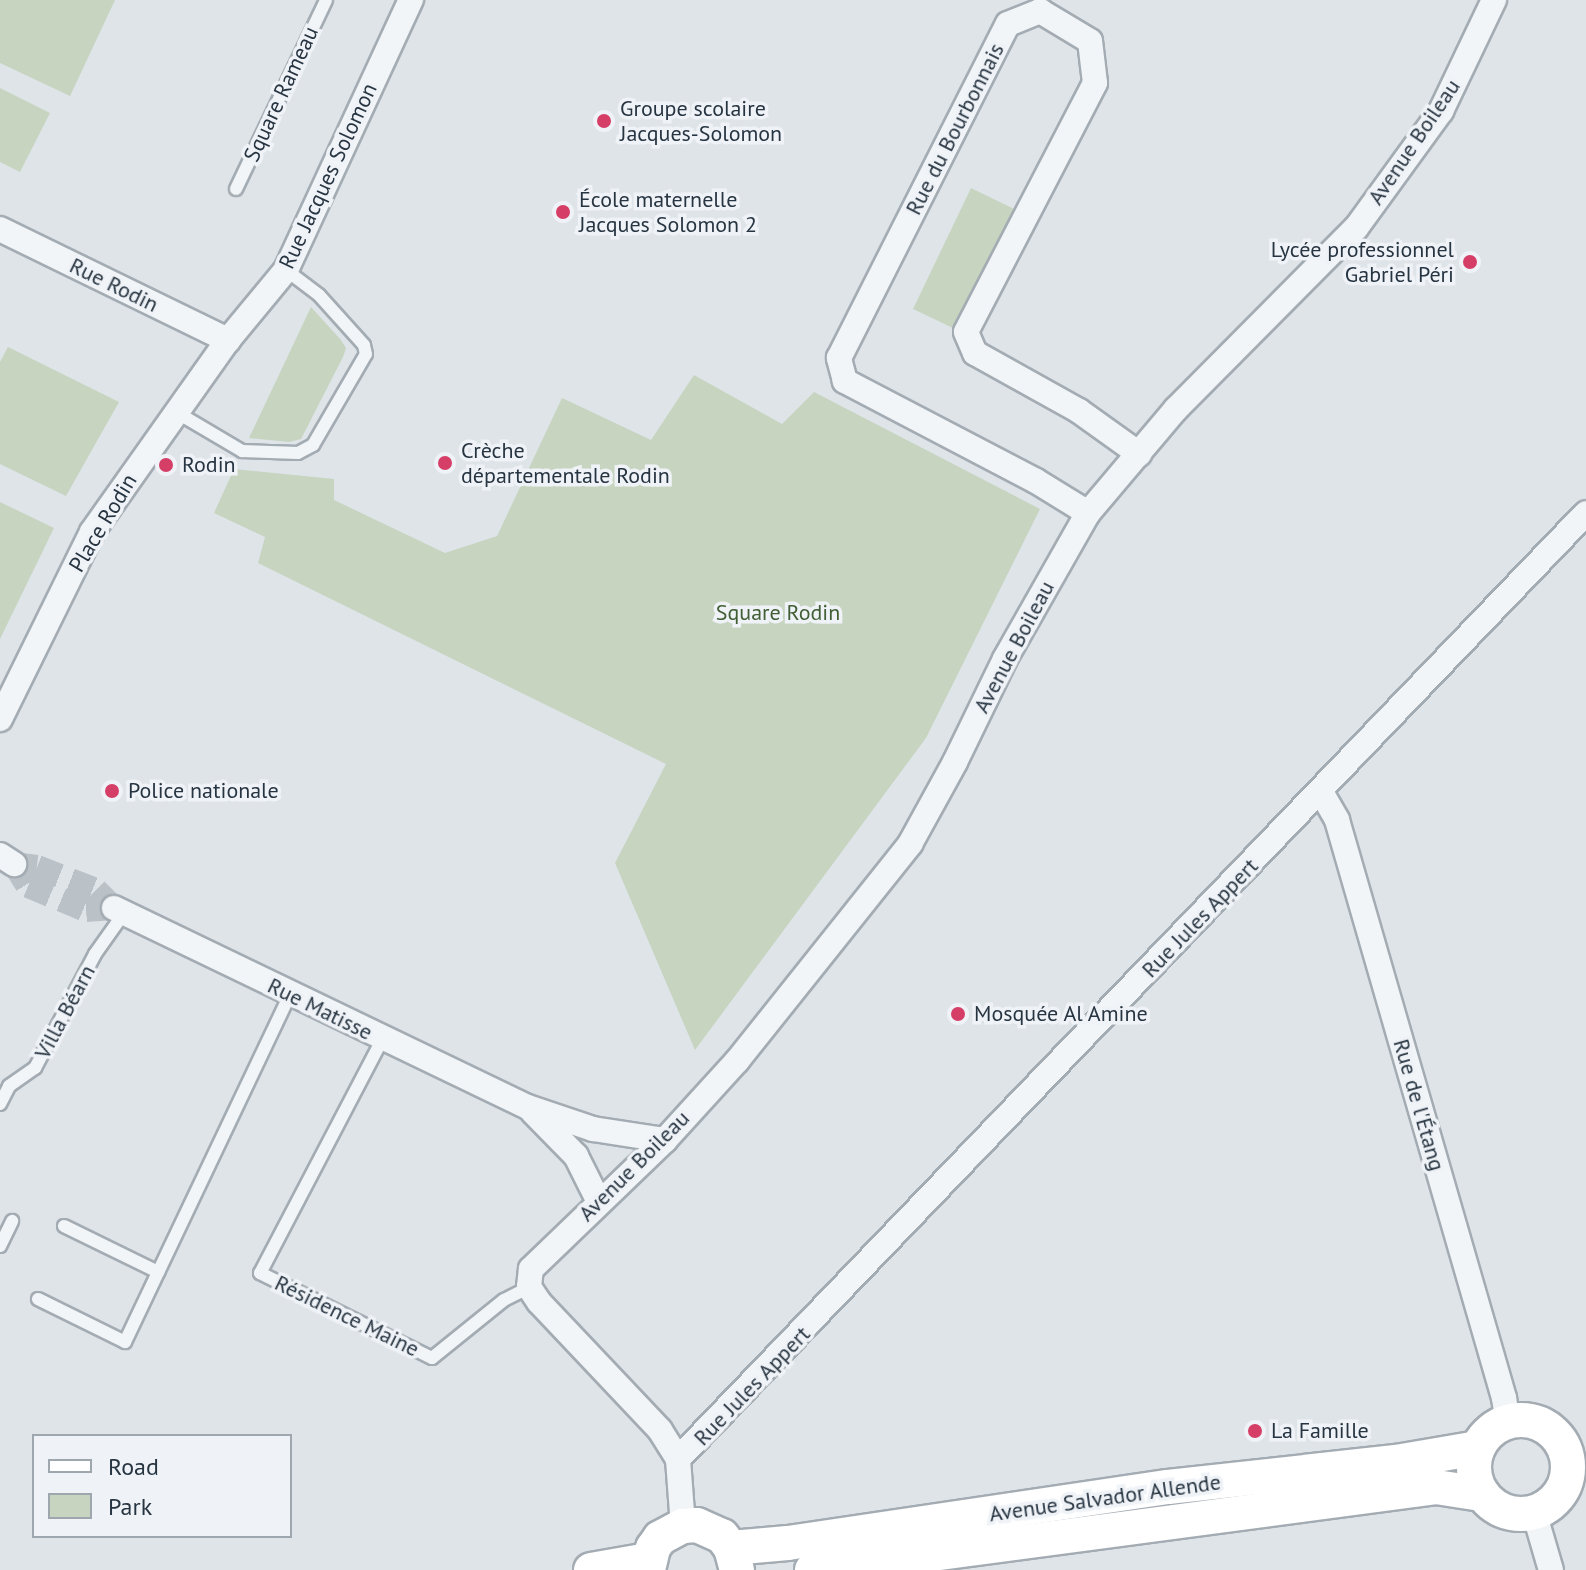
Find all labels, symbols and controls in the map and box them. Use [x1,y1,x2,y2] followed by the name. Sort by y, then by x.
[238,22,324,166] street label: Square Rameau
[900,39,1010,219] street label: Rue du Bourbonnais
[1362,74,1466,210] street label: Avenue Boileau
[273,79,383,273] street label: Rue Jacques Solomon
[620,95,782,146] place label: Groupe scolaire Jacques-Solomon
[595,112,613,130] marker: Groupe scolaire Jacques-Solomon
[579,186,757,238] place label: École maternelle Jacques Solomon 2
[554,203,572,221] marker: École maternelle Jacques Solomon 2
[1271,236,1454,288] place label: Lycée professionnel Gabriel Péri
[65,252,163,318] street label: Rue Rodin
[1461,253,1479,271] marker: Lycée professionnel Gabriel Péri
[461,437,670,488] place label: Crèche départementale Rodin
[182,452,236,478] place label: Rodin
[436,454,454,472] marker: Crèche départementale Rodin
[157,456,175,474] marker: Rodin
[63,469,143,577] street label: Place Rodin
[968,577,1060,717] street label: Avenue Boileau
[716,600,840,626] park label: Square Rodin
[128,778,279,804] place label: Police nationale
[103,782,121,800] marker: Police nationale
[1136,853,1264,983] street label: Rue Jules Appert
[29,961,101,1063] street label: Villa Béarn
[263,972,377,1046] street label: Rue Matisse
[974,1001,1149,1027] place label: Mosquée Al Amine
[949,1005,967,1023] marker: Mosquée Al Amine
[1388,1036,1450,1174] street label: Rue de l'Étang
[573,1105,695,1227] street label: Avenue Boileau
[271,1270,423,1362] street label: Résidence Maine
[688,1321,816,1451] street label: Rue Jules Appert
[1271,1418,1369,1444] place label: La Famille
[1246,1422,1264,1440] marker: La Famille
[32,1434,292,1538] legend
[108,1451,159,1482] text: Road
[987,1469,1223,1527] street label: Avenue Salvador Allende
[108,1491,152,1522] text: Park

